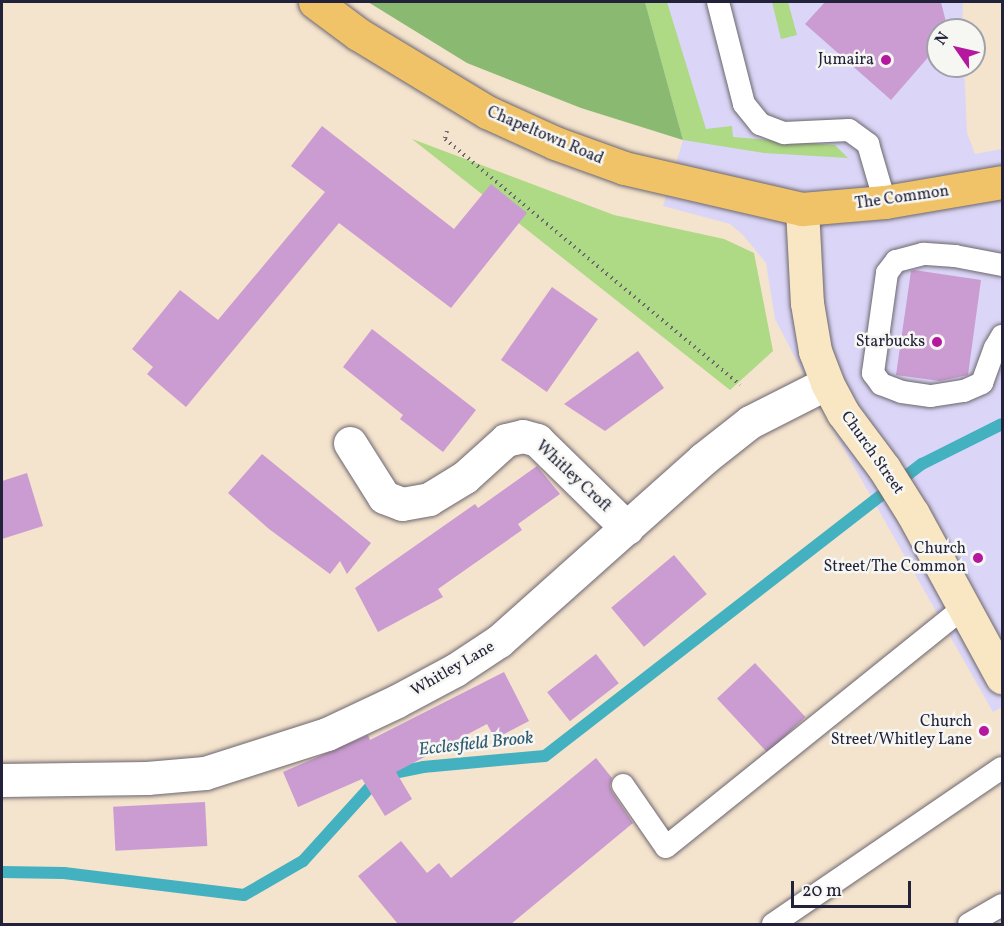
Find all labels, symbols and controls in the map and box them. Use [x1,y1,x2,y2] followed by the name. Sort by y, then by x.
[926,18,986,78] north arrow
[930,28,955,50] text: N
[818,50,874,70] place label: Jumaira
[879,53,893,67] marker: Jumaira
[484,103,606,169] street label: Chapeltown Road
[854,182,950,214] street label: The Common
[856,332,925,352] place label: Starbucks
[930,335,944,349] marker: Starbucks
[836,408,908,498] street label: Church Street
[531,437,615,517] street label: Whitley Croft
[824,539,966,577] place label: Church Street/The Common
[971,551,985,565] marker: Church Street/The Common
[408,637,498,701] street label: Whitley Lane
[830,712,972,750] place label: Church Street/Whitley Lane
[977,724,991,738] marker: Church Street/Whitley Lane
[418,728,534,762] water label: Ecclesfield Brook
[794,869,914,907] scale bar
[802,879,842,904] text: 20 m

